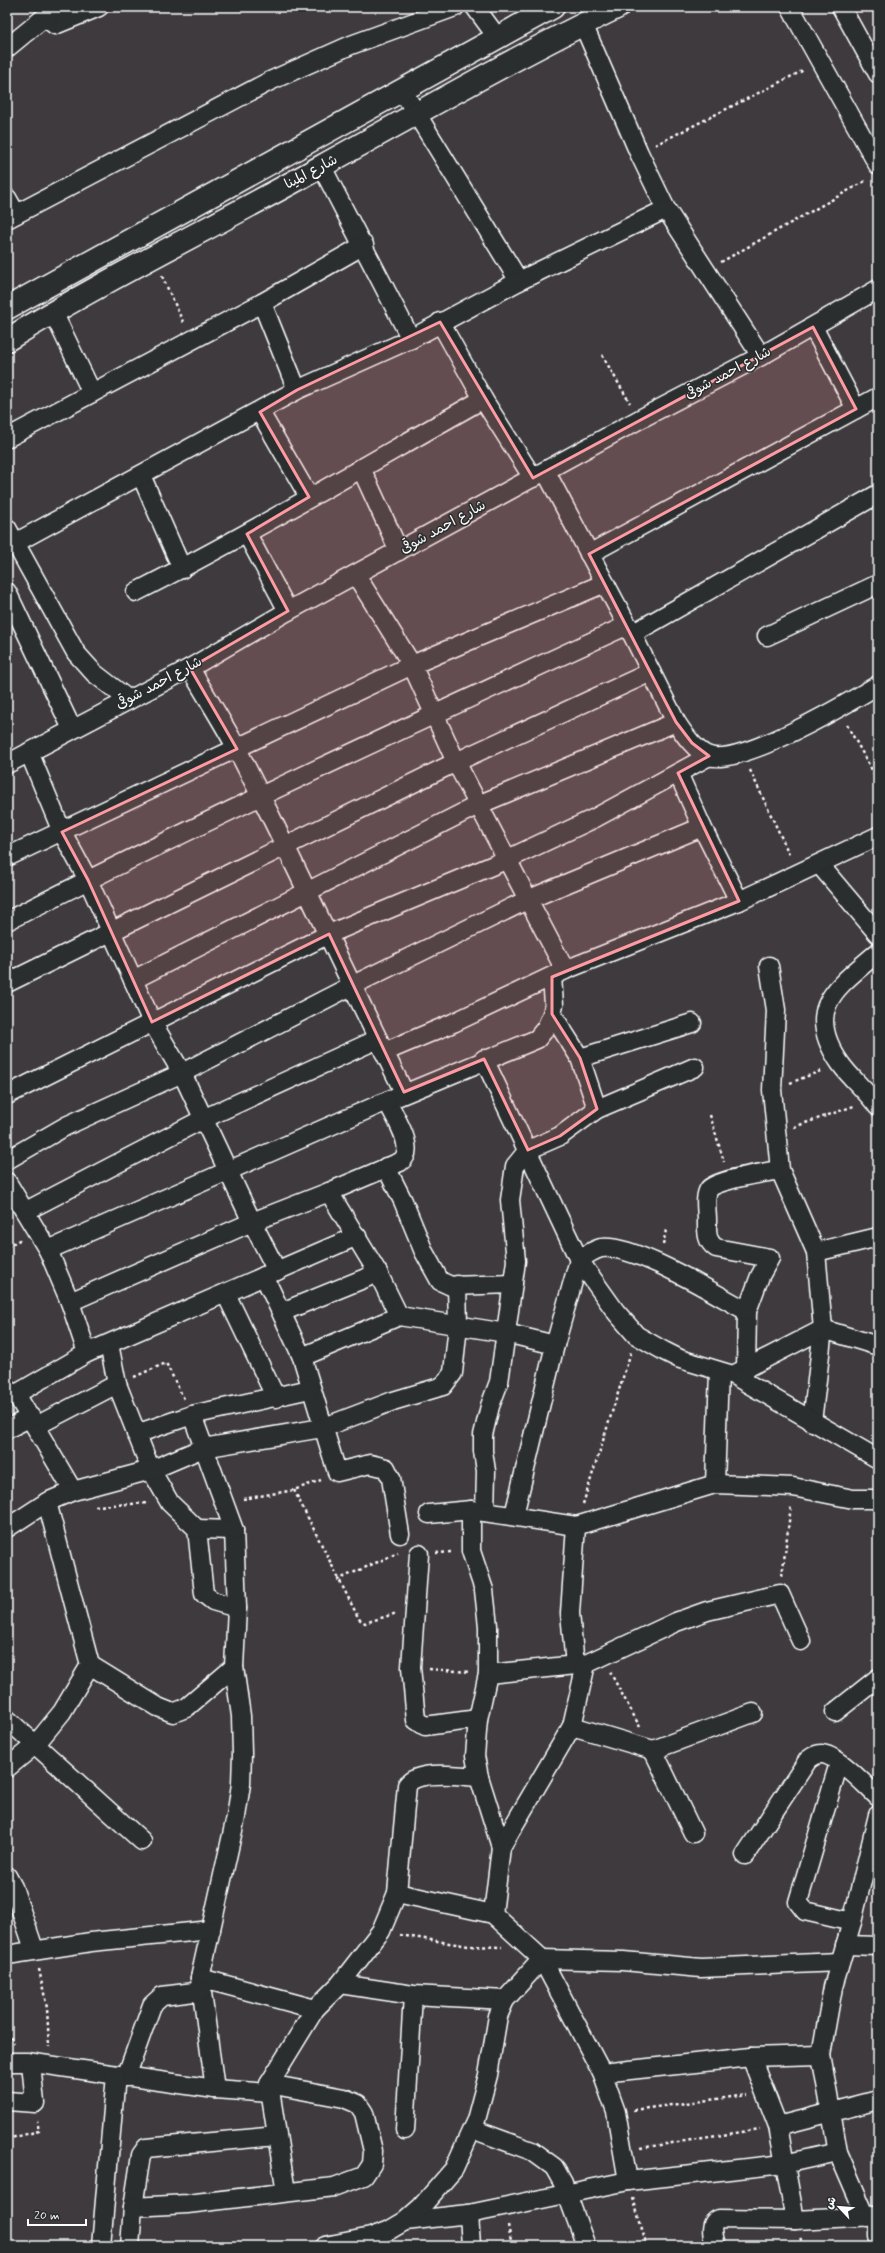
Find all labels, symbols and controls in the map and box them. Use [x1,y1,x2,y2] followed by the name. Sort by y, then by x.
[281,151,341,193] street label: شارع المينا
[682,343,774,403] street label: شارع احمد شوقى
[397,496,489,558] street label: شارع احمد شوقى
[113,653,205,713] street label: شارع احمد شوقى
[819,2187,859,2227] north arrow
[822,2195,840,2212] text: ش
[28,2201,86,2227] scale bar
[34,2208,60,2224] text: 20 m

